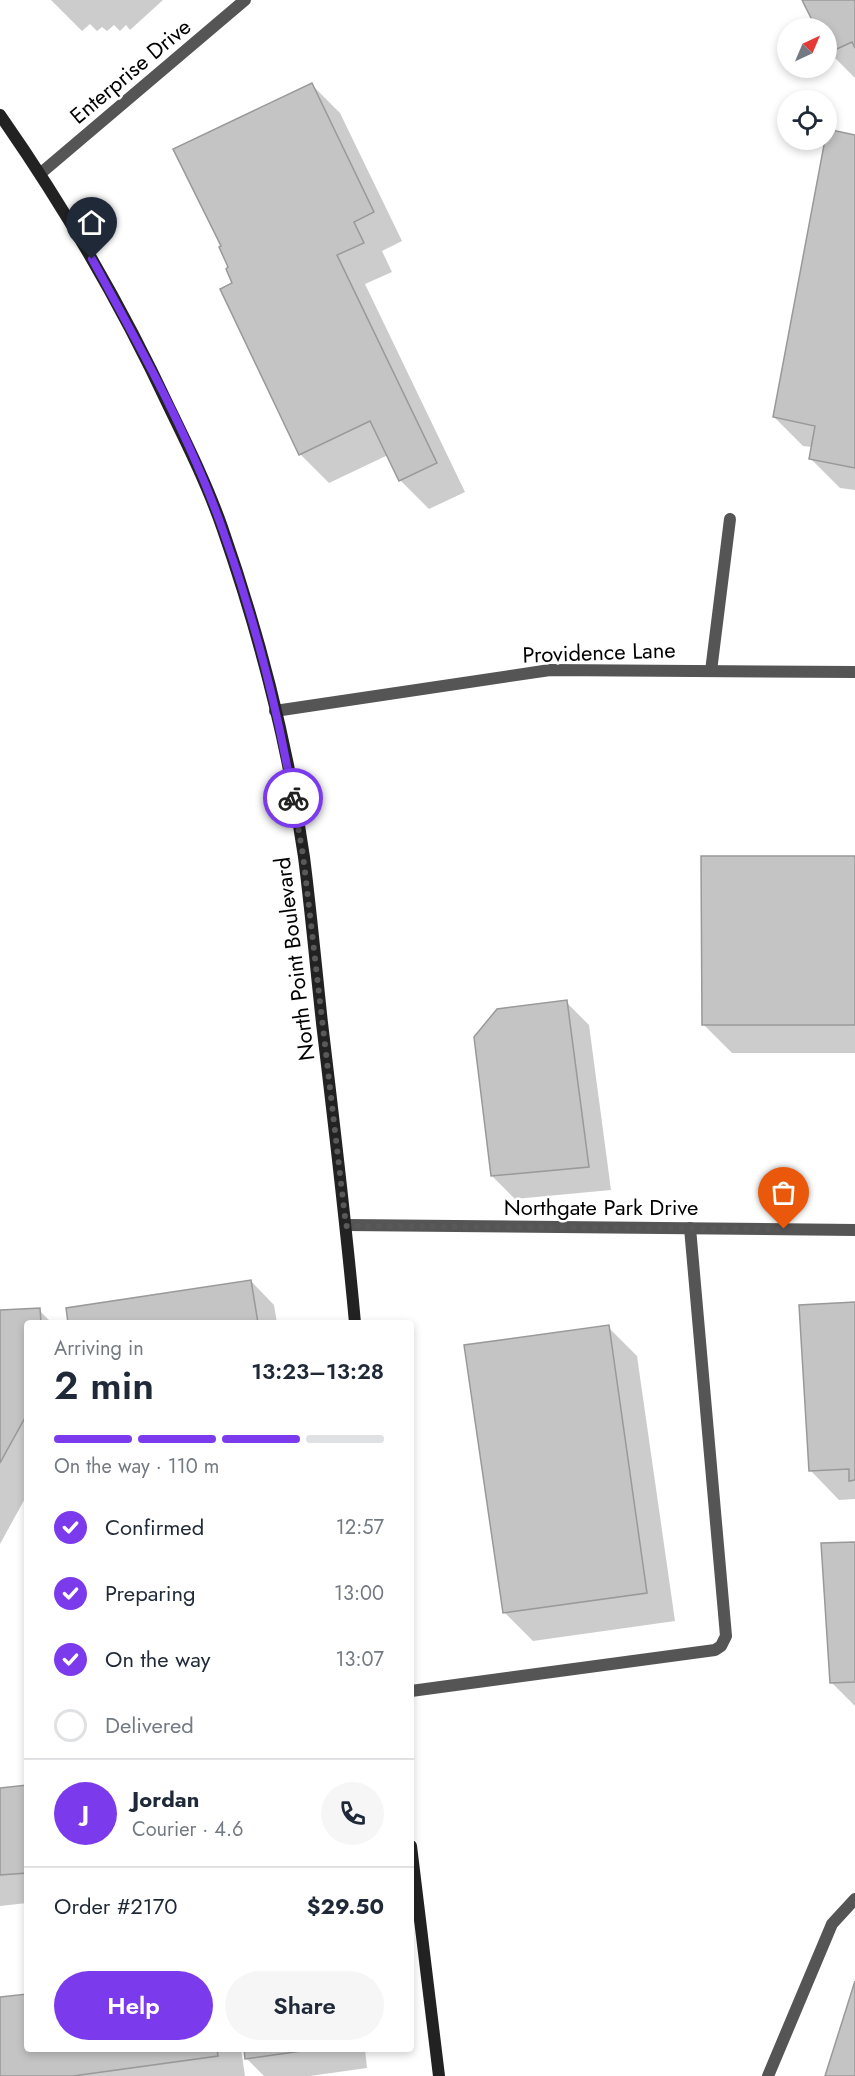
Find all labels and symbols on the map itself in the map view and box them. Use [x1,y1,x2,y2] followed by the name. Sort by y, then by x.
[63,11,197,131] street label: Enterprise Drive
[777,18,837,78] north arrow
[66,197,117,259] pin
[522,633,676,671] street label: Providence Lane
[263,768,323,828] courier
[266,855,322,1063] street label: North Point Boulevard
[758,1167,809,1229] pin
[504,1191,698,1223] street label: Northgate Park Drive

